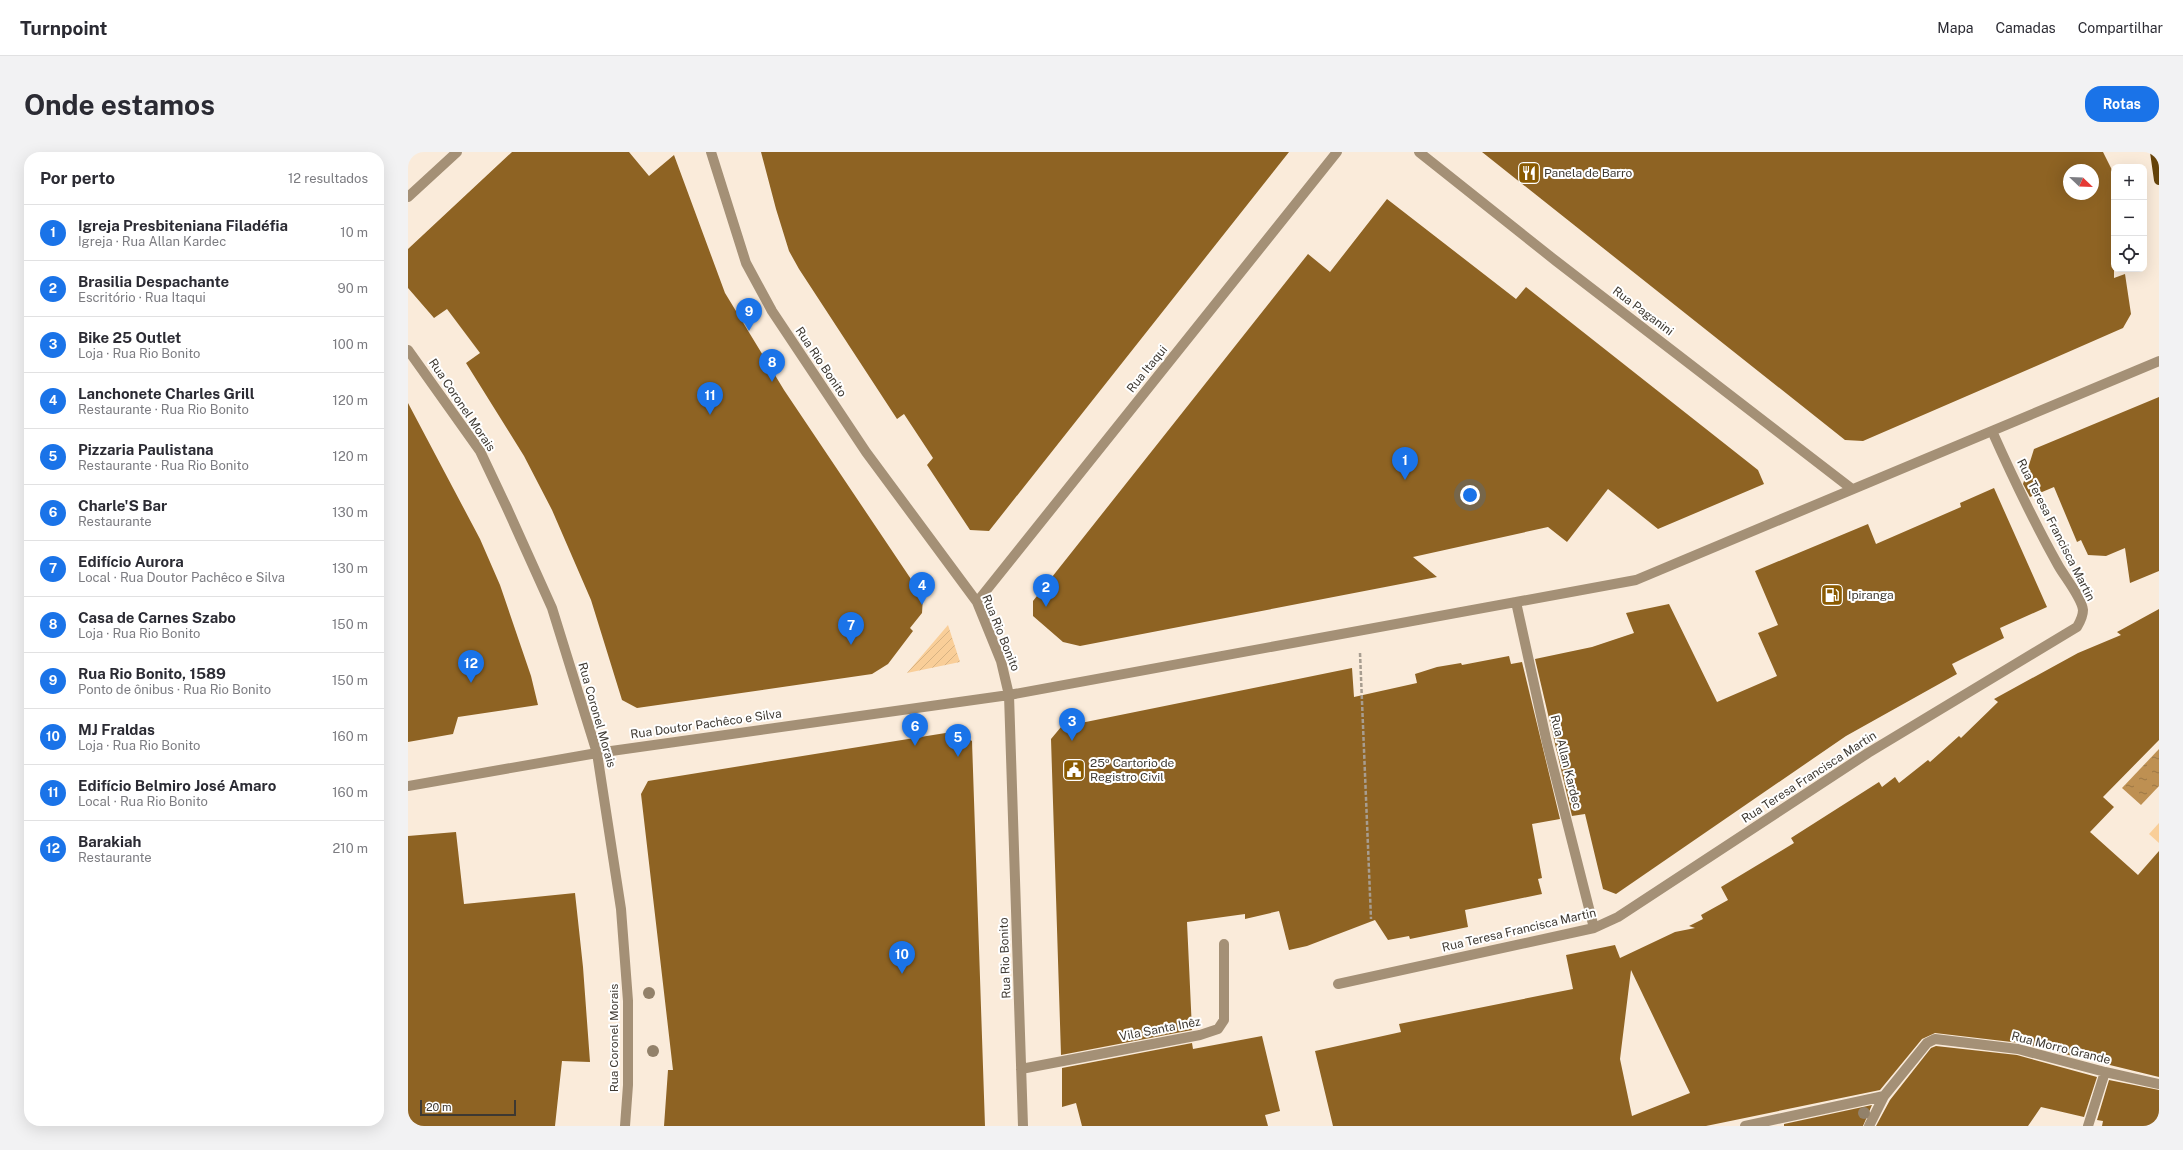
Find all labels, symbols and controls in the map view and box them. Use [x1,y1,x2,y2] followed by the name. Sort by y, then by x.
[20,17,107,39] text: Turnpoint
[1937,20,1973,36] text: Mapa
[1995,20,2056,36] text: Camadas
[2078,20,2163,36] text: Compartilhar
[2085,86,2159,122] button: Rotas
[24,88,215,121] text: Onde estamos
[1516,160,1542,186] restaurant icon: Panela de Barro
[2063,164,2099,200] north arrow
[2111,164,2147,272] map controls
[2111,164,2147,200] button: +
[1544,166,1633,180] place label: Panela de Barro
[40,168,115,188] text: Por perto
[288,171,368,186] text: 12 resultados
[2111,200,2147,236] button: −
[78,217,288,234] text: Igreja Presbiteniana Filadéfia
[50,225,56,240] text: 1
[340,225,368,240] text: 10 m
[78,234,226,249] text: Igreja · Rua Allan Kardec
[2111,236,2147,272] button: locate
[78,273,229,290] text: Brasilia Despachante
[49,281,57,296] text: 2
[338,281,368,296] text: 90 m
[1610,284,1676,338] street label: Rua Paganini
[78,290,206,305] text: Escritório · Rua Itaqui
[736,298,762,331] pin: 9
[792,324,850,400] street label: Rua Rio Bonito
[78,329,181,346] text: Bike 25 Outlet
[49,337,57,352] text: 3
[332,337,368,352] text: 100 m
[1124,343,1170,395] street label: Rua Itaqui
[78,346,200,361] text: Loja · Rua Rio Bonito
[759,349,785,382] pin: 8
[426,356,498,454] street label: Rua Coronel Morais
[697,382,723,415] pin: 11
[78,385,255,402] text: Lanchonete Charles Grill
[49,393,57,408] text: 4
[333,393,368,408] text: 120 m
[78,402,249,417] text: Restaurante · Rua Rio Bonito
[78,441,213,458] text: Pizzaria Paulistana
[1392,447,1418,480] pin: 1
[49,449,57,464] text: 5
[333,449,368,464] text: 120 m
[2014,457,2098,603] street label: Rua Teresa Francisca Martin
[78,458,249,473] text: Restaurante · Rua Rio Bonito
[1460,485,1480,505] your location
[78,497,167,514] text: Charle'S Bar
[49,505,57,520] text: 6
[332,505,368,520] text: 130 m
[78,514,152,529] text: Restaurante
[78,553,184,570] text: Edifício Aurora
[49,561,57,576] text: 7
[332,561,368,576] text: 130 m
[78,570,285,585] text: Local · Rua Doutor Pachêco e Silva
[909,572,935,605] pin: 4
[1033,574,1059,607] pin: 2
[1819,582,1845,608] fuel station icon: Ipiranga
[1848,588,1894,602] place label: Ipiranga
[979,593,1023,673] street label: Rua Rio Bonito
[78,609,236,626] text: Casa de Carnes Szabo
[838,612,864,645] pin: 7
[49,617,57,632] text: 8
[332,617,368,632] text: 150 m
[78,626,200,641] text: Loja · Rua Rio Bonito
[458,650,484,683] pin: 12
[575,661,619,769] street label: Rua Coronel Morais
[78,665,226,682] text: Rua Rio Bonito, 1589
[49,673,57,688] text: 9
[332,673,368,688] text: 150 m
[78,682,271,697] text: Ponto de ônibus · Rua Rio Bonito
[630,706,782,742] street label: Rua Doutor Pachêco e Silva
[1059,708,1085,741] pin: 3
[902,713,928,746] pin: 6
[1548,714,1584,810] street label: Rua Allan Kardec
[78,721,155,738] text: MJ Fraldas
[945,724,971,757] pin: 5
[1739,728,1879,826] street label: Rua Teresa Francisca Martin
[46,729,60,744] text: 10
[332,729,368,744] text: 160 m
[78,738,200,753] text: Loja · Rua Rio Bonito
[1090,756,1175,784] place label: 25º Cartorio de Registro Civil
[1061,757,1087,783] public building icon: 25º Cartorio de Registro Civil
[78,777,276,794] text: Edifício Belmiro José Amaro
[47,785,59,800] text: 11
[332,785,368,800] text: 160 m
[78,794,208,809] text: Local · Rua Rio Bonito
[78,833,141,850] text: Barakiah
[46,841,60,856] text: 12
[333,841,368,856] text: 210 m
[78,850,152,865] text: Restaurante
[1441,905,1597,955] street label: Rua Teresa Francisca Martin
[997,917,1013,999] street label: Rua Rio Bonito
[889,941,915,974] pin: 10
[607,984,621,1092] street label: Rua Coronel Morais
[1118,1014,1202,1044] street label: Vila Santa Inêz
[2010,1029,2112,1067] street label: Rua Morro Grande
[420,1098,516,1117] scale bar
[426,1101,451,1113] text: 20 m

